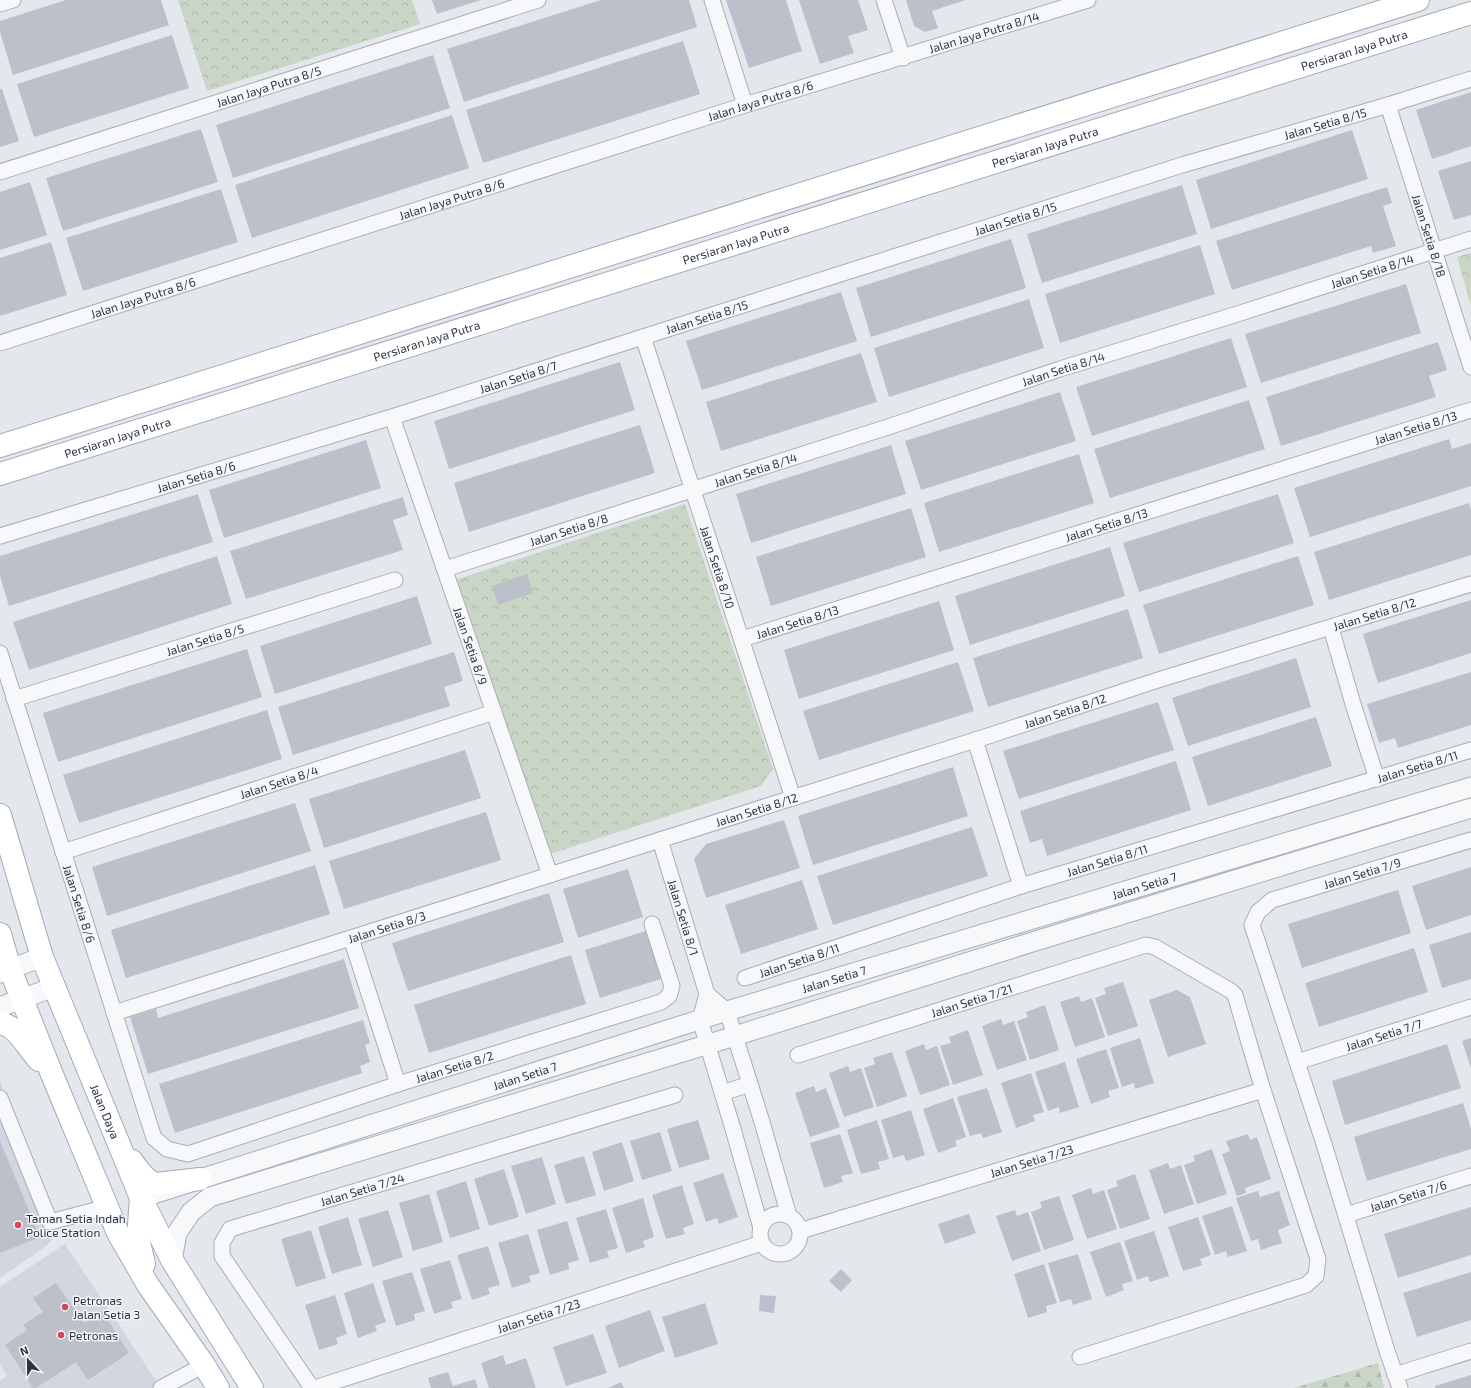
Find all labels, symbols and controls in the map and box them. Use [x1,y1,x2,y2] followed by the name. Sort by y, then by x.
[927,8,1041,55] street label: Jalan Jaya Putra 8/14
[1299,26,1409,73] street label: Persiaran Jaya Putra
[215,63,323,109] street label: Jalan Jaya Putra 8/5
[706,78,815,123] street label: Jalan Jaya Putra 8/6
[1282,105,1368,142] street label: Jalan Setia 8/15
[990,123,1100,170] street label: Persiaran Jaya Putra
[397,175,506,222] street label: Jalan Jaya Putra 8/6
[1410,192,1449,279] street label: Jalan Setia 8/18
[973,199,1058,238] street label: Jalan Setia 8/15
[681,220,791,267] street label: Persiaran Jaya Putra
[1329,251,1415,291] street label: Jalan Setia 8/14
[89,274,197,321] street label: Jalan Jaya Putra 8/6
[664,297,749,336] street label: Jalan Setia 8/15
[371,317,482,364] street label: Persiaran Jaya Putra
[1020,349,1106,388] street label: Jalan Setia 8/14
[478,358,558,396] street label: Jalan Setia 8/7
[1373,408,1458,447] street label: Jalan Setia 8/13
[62,414,172,460] street label: Persiaran Jaya Putra
[712,450,799,489] street label: Jalan Setia 8/14
[155,458,237,495] street label: Jalan Setia 8/6
[1064,505,1149,544] street label: Jalan Setia 8/13
[528,510,610,548] street label: Jalan Setia 8/8
[698,524,738,610] street label: Jalan Setia 8/10
[1331,594,1417,633] street label: Jalan Setia 8/12
[754,602,840,641] street label: Jalan Setia 8/13
[451,605,491,686] street label: Jalan Setia 8/9
[164,621,245,658] street label: Jalan Setia 8/5
[1022,690,1108,731] street label: Jalan Setia 8/12
[1375,747,1459,785] street label: Jalan Setia 8/11
[238,763,320,801] street label: Jalan Setia 8/4
[714,790,800,829] street label: Jalan Setia 8/12
[1065,841,1149,879] street label: Jalan Setia 8/11
[1322,855,1402,891] street label: Jalan Setia 7/9
[61,863,99,944] street label: Jalan Setia 8/6
[1110,869,1178,902] street label: Jalan Setia 7
[665,878,702,957] street label: Jalan Setia 8/1
[346,908,427,945] street label: Jalan Setia 8/3
[757,940,841,980] street label: Jalan Setia 8/11
[800,962,868,995] street label: Jalan Setia 7
[929,981,1014,1020] street label: Jalan Setia 7/21
[1344,1016,1424,1053] street label: Jalan Setia 7/7
[414,1048,495,1085] street label: Jalan Setia 8/2
[491,1059,559,1092] street label: Jalan Setia 7
[88,1082,123,1141] street label: Jalan Daya
[988,1141,1075,1180] street label: Jalan Setia 7/23
[319,1170,406,1208] street label: Jalan Setia 7/24
[1368,1177,1448,1214] street label: Jalan Setia 7/6
[26,1211,126,1239] place label: Taman Setia Indah Police Station
[13,1220,23,1230] marker: Taman Setia Indah Police Station
[73,1293,140,1321] place label: Petronas Jalan Setia 3
[495,1296,582,1335] street label: Jalan Setia 7/23
[60,1302,70,1312] marker: Petronas Jalan Setia 3
[69,1328,118,1342] place label: Petronas
[56,1330,66,1340] marker: Petronas
[8,1340,48,1380] north arrow
[18,1343,30,1358] text: N

